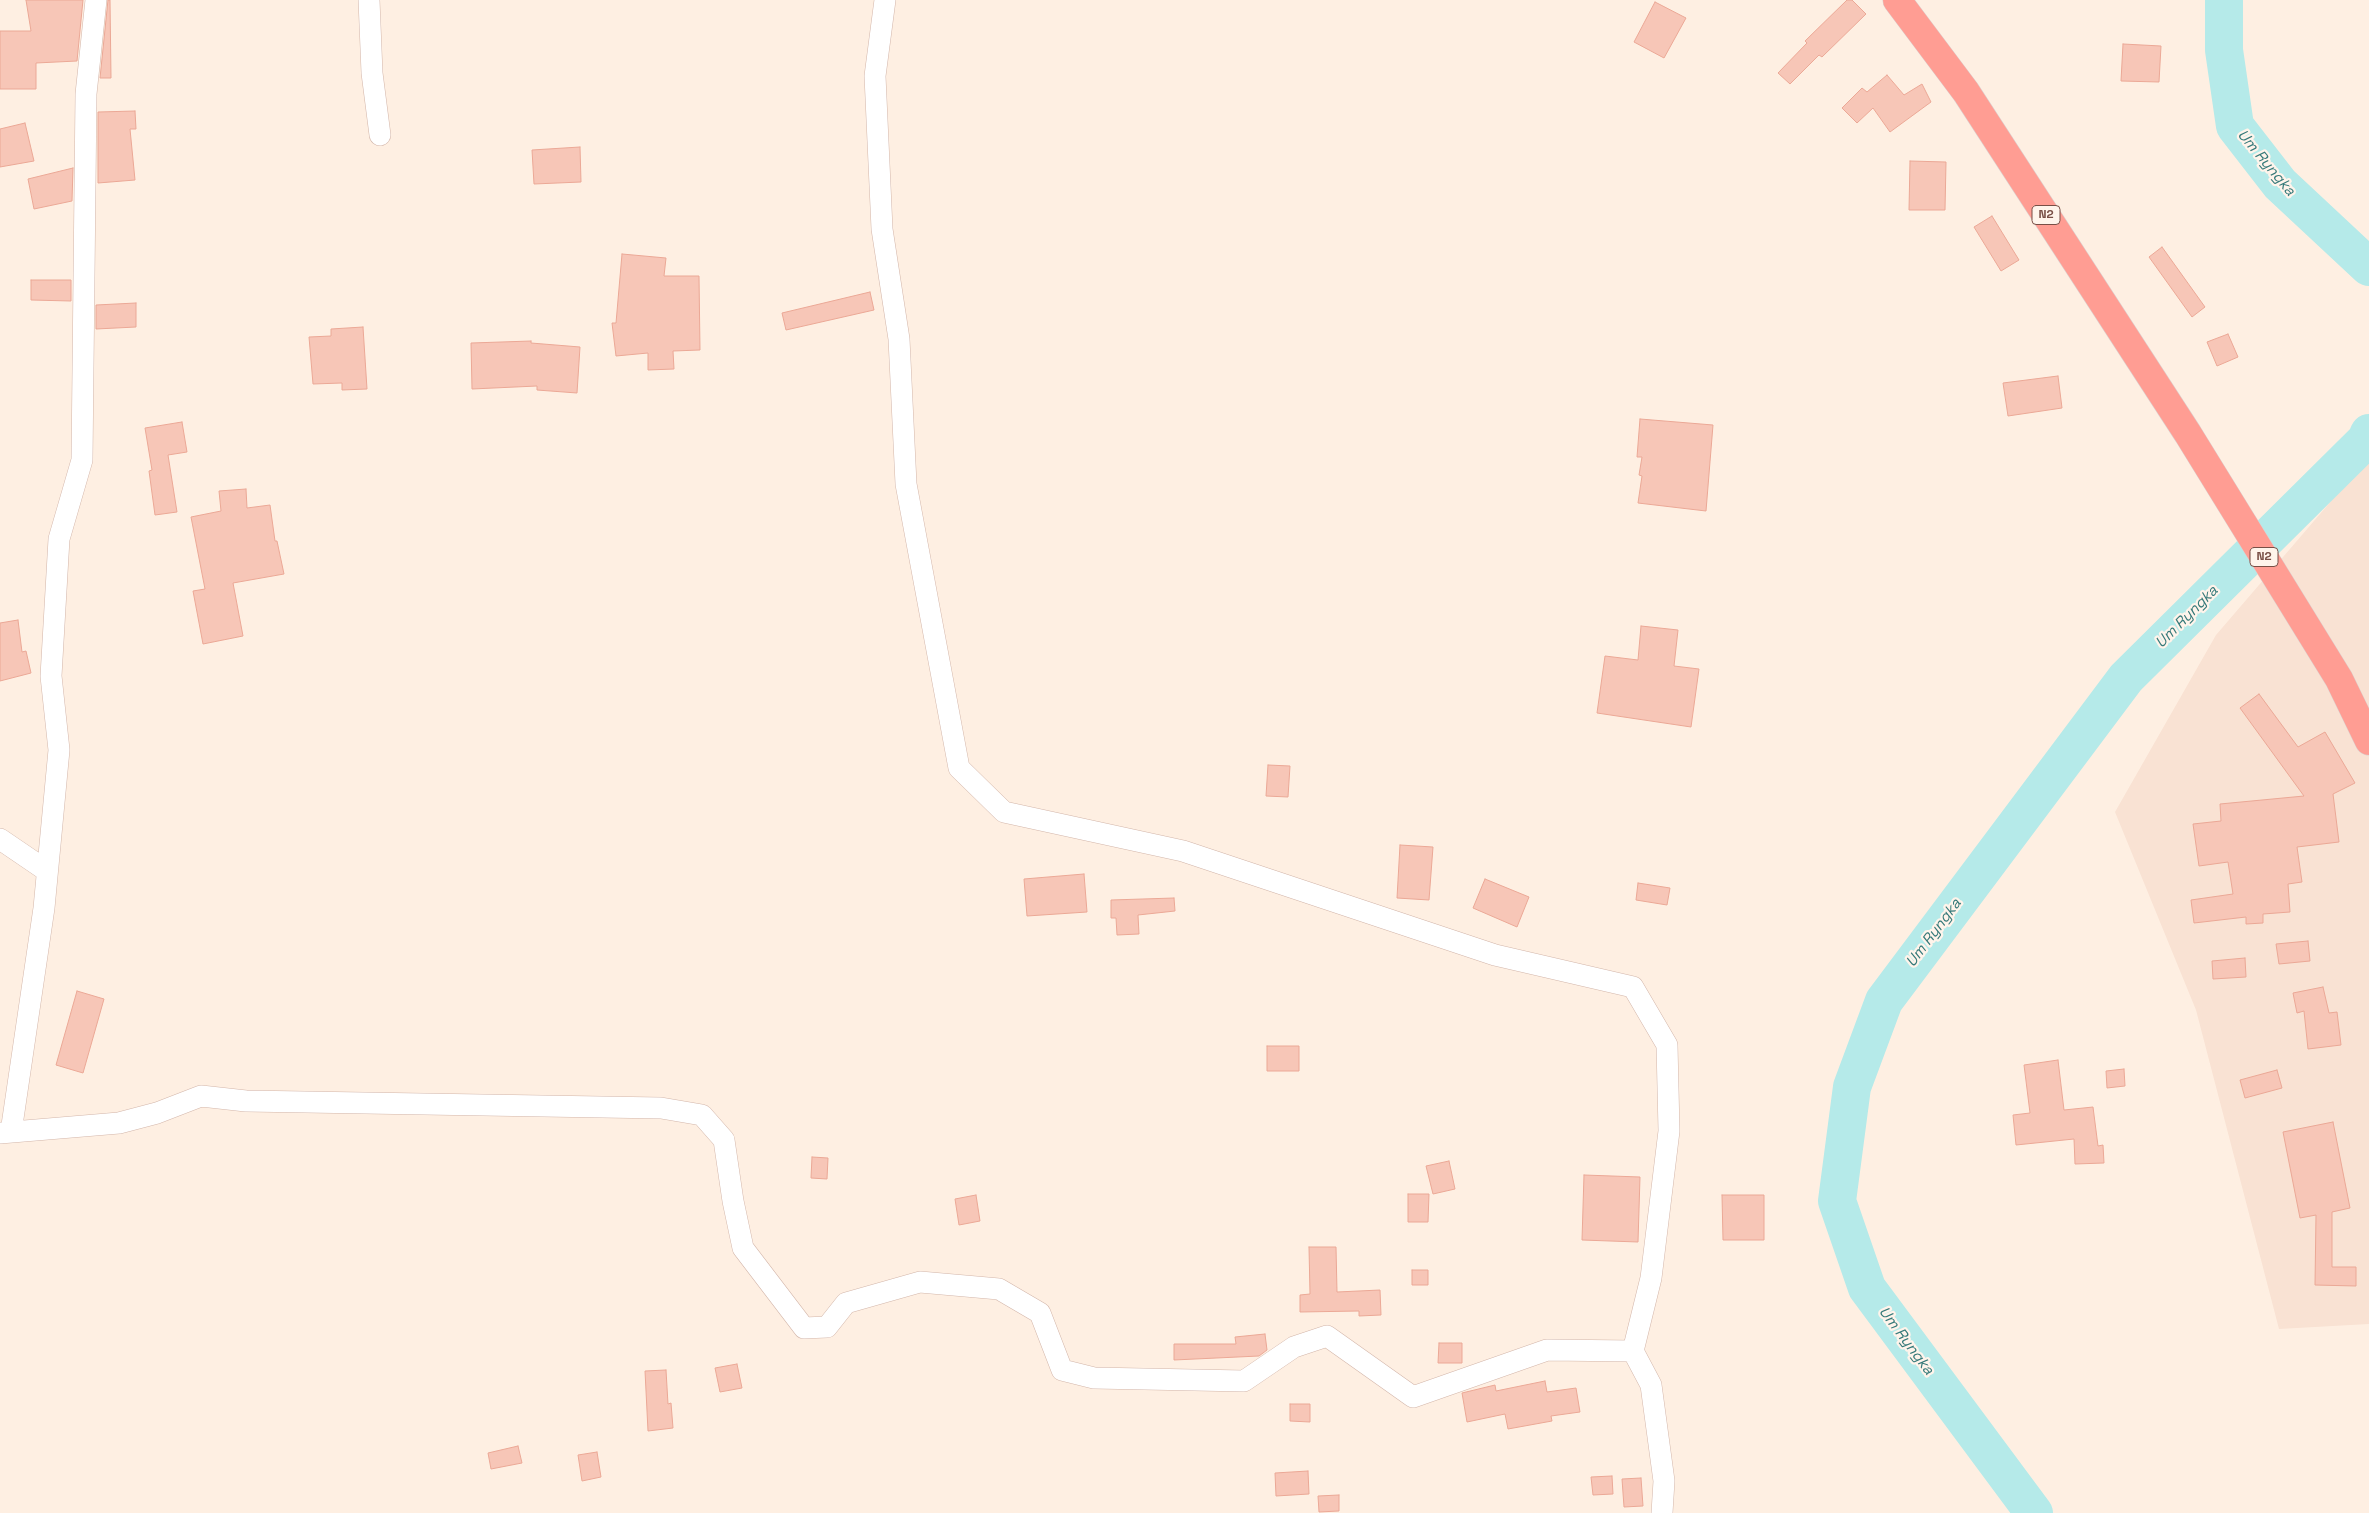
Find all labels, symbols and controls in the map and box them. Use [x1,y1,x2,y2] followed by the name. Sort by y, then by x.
[2233,126,2299,200] water label: Um Ryngka
[2032,206,2060,224] road number: N2
[2250,548,2278,566] road number: N2
[2152,582,2222,652] water label: Um Ryngka
[1903,895,1965,971] water label: Um Ryngka
[1875,1303,1937,1379] water label: Um Ryngka

